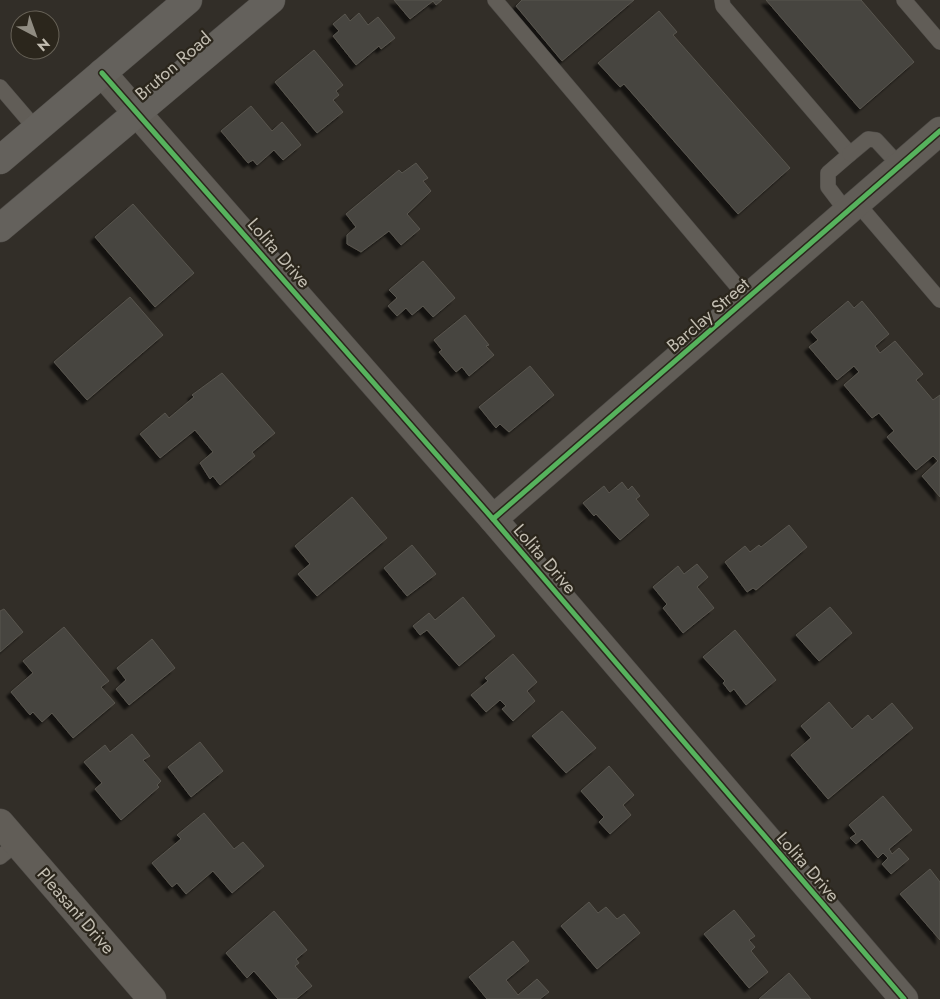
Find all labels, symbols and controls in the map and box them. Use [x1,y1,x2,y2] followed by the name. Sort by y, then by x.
[10,10,60,60] north arrow
[129,26,217,106] street label: Bruton Road
[33,34,54,56] text: N
[241,212,317,294] street label: Lolita Drive
[661,271,756,358] street label: Barclay Street
[507,518,583,600] street label: Lolita Drive
[770,826,846,908] street label: Lolita Drive
[31,862,121,960] street label: Pleasant Drive

